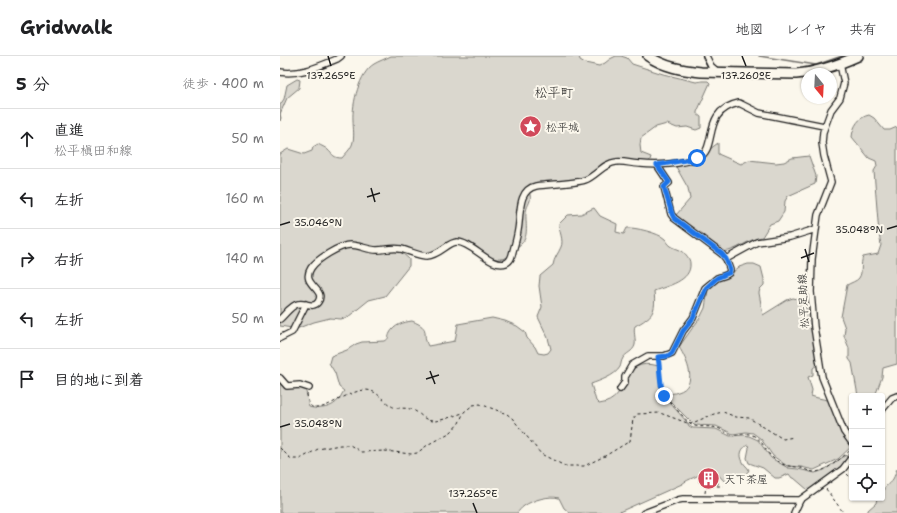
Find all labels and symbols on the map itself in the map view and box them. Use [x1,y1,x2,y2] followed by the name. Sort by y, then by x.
[801,68,837,104] north arrow
[306,69,356,82] text: 137.265°E
[721,69,771,82] text: 137.260°E
[534,84,574,101] district label: 松平町
[517,114,543,140] place icon: 松平城
[546,120,579,135] place label: 松平城
[688,149,706,167] route start
[294,216,342,229] text: 35.046°N
[835,223,883,236] text: 35.048°N
[795,273,812,329] street label: 松平足助線
[655,387,673,405] route end
[294,417,342,430] text: 35.048°N
[696,466,722,492] building icon: 天下茶屋
[724,472,768,487] place label: 天下茶屋
[448,487,498,500] text: 137.265°E

